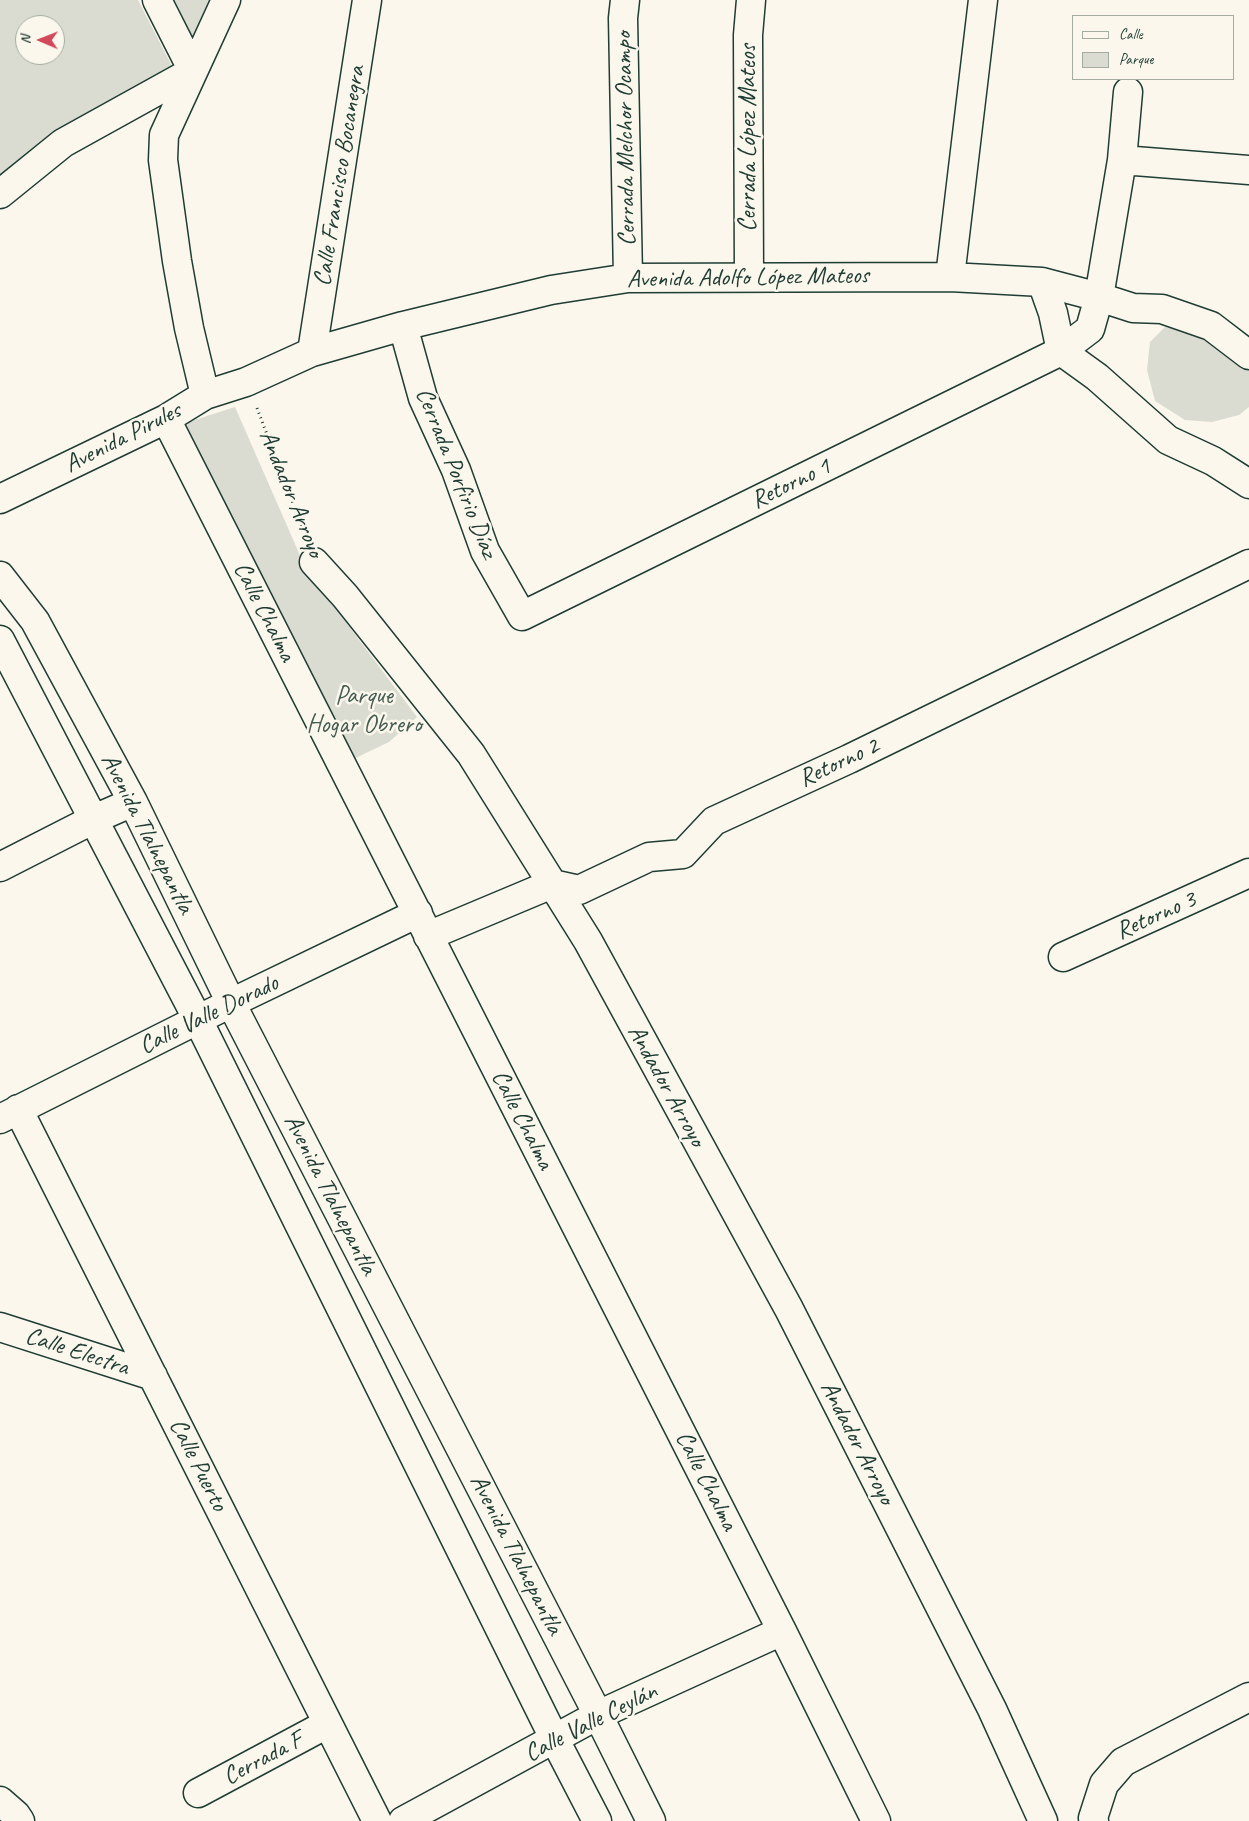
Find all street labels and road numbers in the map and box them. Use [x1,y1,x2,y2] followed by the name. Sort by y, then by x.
[609,32,643,246] street label: Cerrada Melchor Ocampo
[733,44,763,232] street label: Cerrada López Mateos
[308,64,372,288] street label: Calle Francisco Bocanegra
[627,261,869,295] street label: Avenida Adolfo López Mateos
[408,384,504,562] street label: Cerrada Porfirio Díaz
[60,396,186,480] street label: Avenida Pirules
[252,426,330,562] street label: Andador Arroyo
[746,452,836,516] street label: Retorno 1
[226,557,302,667] street label: Calle Chalma
[794,731,884,795] street label: Retorno 2
[94,749,200,919] street label: Avenida Tlalnepantla
[1111,885,1201,947] street label: Retorno 3
[135,968,283,1062] street label: Calle Valle Dorado
[620,1020,712,1152] street label: Andador Arroyo
[484,1065,560,1175] street label: Calle Chalma
[277,1110,383,1280] street label: Avenida Tlalnepantla
[21,1321,133,1383] street label: Calle Electra
[813,1376,901,1510] street label: Andador Arroyo
[162,1414,234,1516] street label: Calle Puerto
[668,1426,744,1536] street label: Calle Chalma
[463,1470,569,1640] street label: Avenida Tlalnepantla
[520,1677,662,1769] street label: Calle Valle Ceylán
[218,1726,308,1792] street label: Cerrada F

